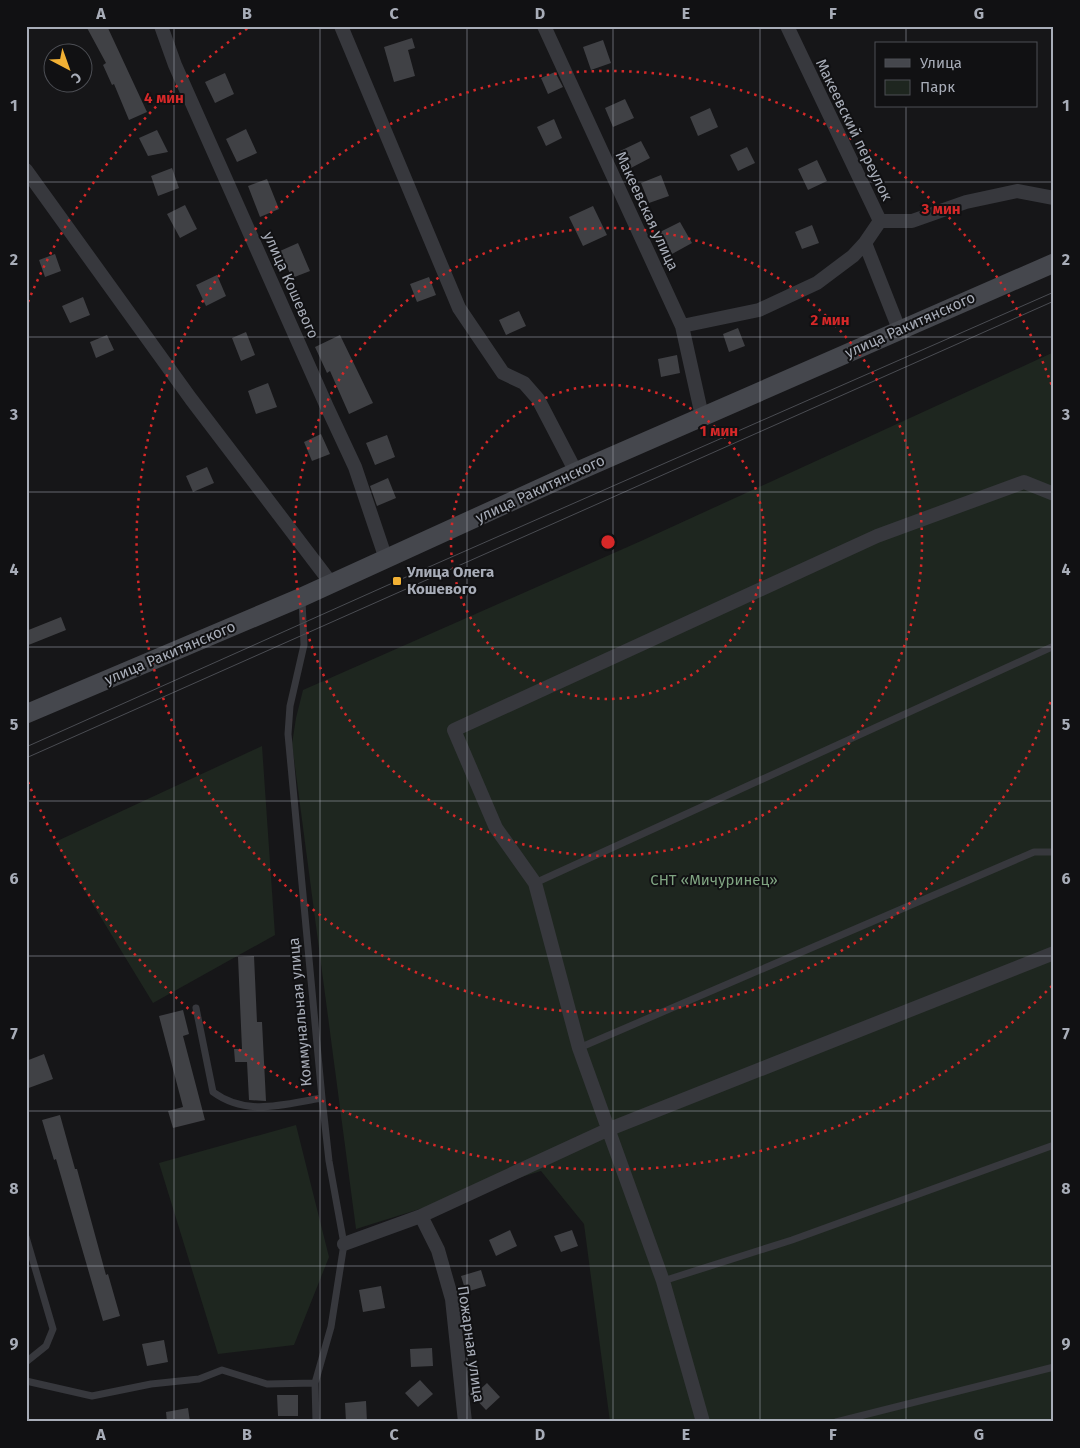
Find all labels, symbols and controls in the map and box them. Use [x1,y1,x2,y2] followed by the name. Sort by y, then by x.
[95,4,106,23] text: A
[242,4,252,23] text: B
[389,4,399,23] text: C
[535,4,545,23] text: D
[682,4,690,23] text: E
[829,4,837,23] text: F
[974,4,984,23] text: G
[42,42,92,92] north arrow
[875,42,1038,108] legend
[920,54,962,72] text: Улица
[812,56,896,204] street label: Макеевский переулок
[68,68,85,86] text: С
[920,78,955,96] text: Парк
[144,89,184,107] text: 4 мин
[10,96,18,115] text: 1
[1062,96,1070,115] text: 1
[612,149,682,273] street label: Макеевская улица
[920,200,961,218] text: 3 мин
[259,229,323,341] street label: улица Кошевого
[10,250,18,269] text: 2
[1062,250,1070,269] text: 2
[842,288,978,362] street label: улица Ракитянского
[810,311,850,329] text: 2 мин
[9,405,18,424] text: 3
[1061,405,1070,424] text: 3
[700,422,738,440] text: 1 мин
[472,451,608,527] street label: улица Ракитянского
[599,533,617,551] centre of rings
[9,560,19,579] text: 4
[1061,560,1071,579] text: 4
[406,563,494,598] place label: Улица Олега Кошевого
[391,575,403,587] marker: Улица Олега Кошевого
[102,617,238,689] street label: улица Ракитянского
[10,715,19,734] text: 5
[1062,715,1071,734] text: 5
[9,869,19,888] text: 6
[1061,869,1071,888] text: 6
[650,871,778,889] park label: СНТ «Мичуринец»
[285,937,315,1087] street label: Коммунальная улица
[10,1024,18,1043] text: 7
[1062,1024,1070,1043] text: 7
[9,1179,19,1198] text: 8
[1061,1179,1071,1198] text: 8
[454,1285,488,1403] street label: Пожарная улица
[10,1334,19,1353] text: 9
[1062,1334,1071,1353] text: 9
[95,1425,106,1444] text: A
[242,1425,252,1444] text: B
[389,1425,399,1444] text: C
[535,1425,545,1444] text: D
[682,1425,690,1444] text: E
[829,1425,837,1444] text: F
[974,1425,984,1444] text: G

